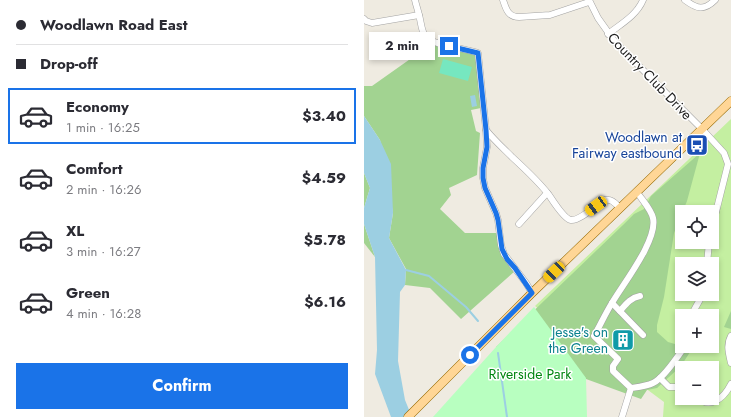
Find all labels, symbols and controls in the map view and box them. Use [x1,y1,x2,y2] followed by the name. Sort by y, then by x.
[40,14,187,36] text: Woodlawn Road East
[603,28,697,124] street label: Country Club Drive
[369,32,435,60] callout: 2 min
[385,36,419,55] text: 2 min
[440,37,458,55] route end
[40,53,98,75] text: Drop-off
[66,96,129,118] text: Economy
[18,98,54,134] icon: car
[302,105,346,127] text: $3.40
[66,118,140,137] text: 1 min · 16:25
[572,127,683,163] place label: Woodlawn at Fairway eastbound
[684,132,710,158] bus stop icon: Woodlawn at Fairway eastbound
[66,158,123,180] text: Comfort
[18,160,54,196] icon: car
[302,167,346,189] text: $4.59
[66,180,141,199] text: 2 min · 16:26
[583,194,609,218] car
[675,205,719,405] map controls
[675,205,719,249] button: locate
[66,220,84,242] text: XL
[18,222,54,258] icon: car
[304,229,346,251] text: $5.78
[66,242,141,261] text: 3 min · 16:27
[675,257,719,301] button: layers
[541,259,567,285] car
[66,282,110,304] text: Green
[18,284,54,320] icon: car
[304,291,346,313] text: $6.16
[66,304,141,323] text: 4 min · 16:28
[675,309,719,353] button: +
[549,322,608,358] place label: Jesse's on the Green
[610,327,636,353] building icon: Jesse's on the Green
[461,346,479,364] route start
[675,361,719,405] button: −
[16,363,348,409] button: Confirm
[488,364,572,384] park label: Riverside Park

